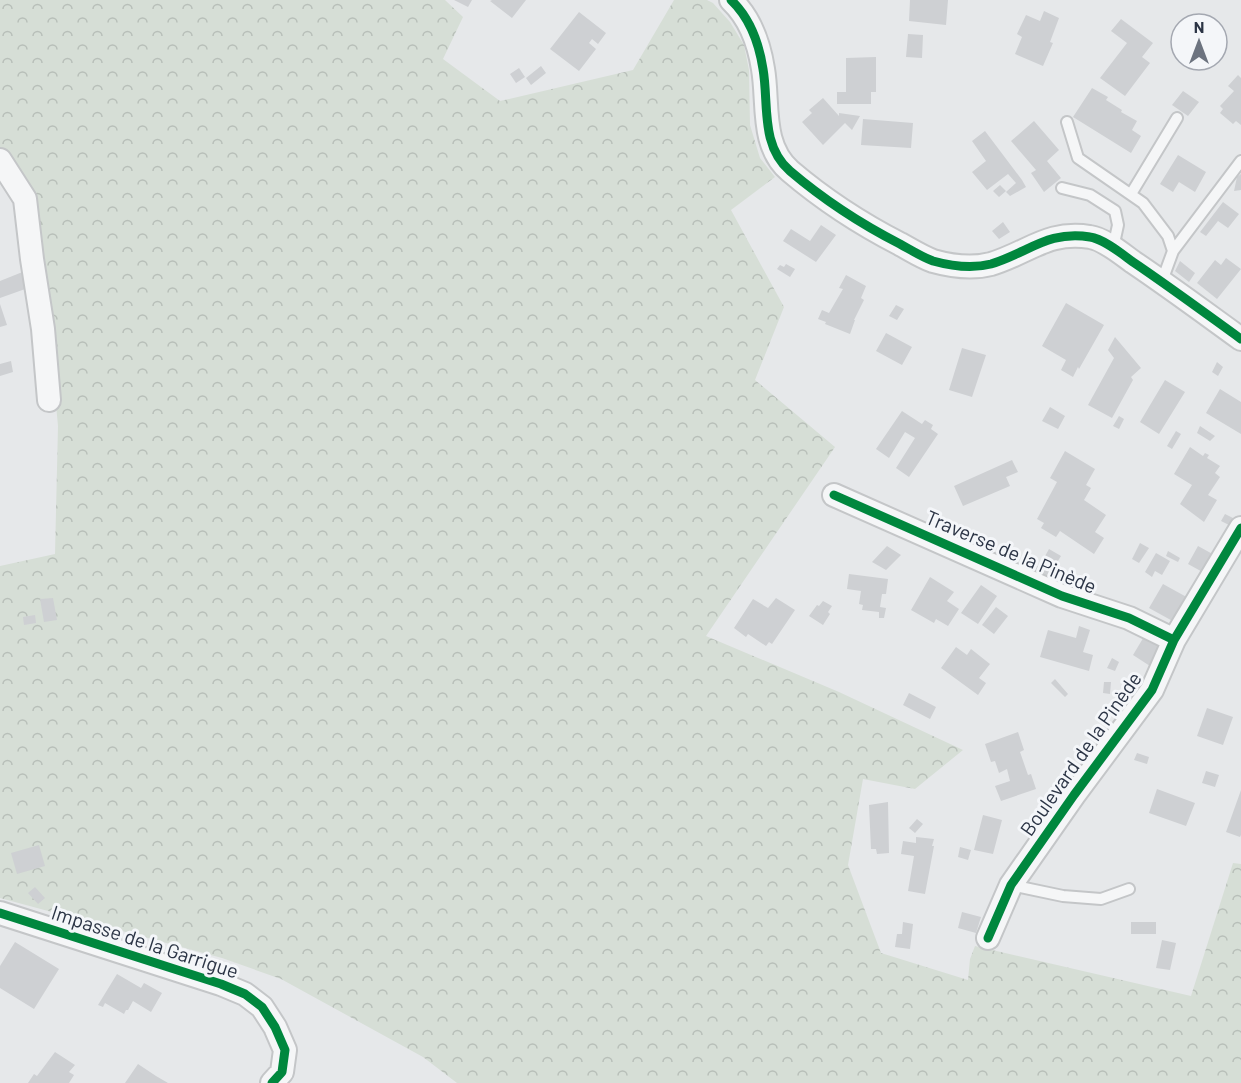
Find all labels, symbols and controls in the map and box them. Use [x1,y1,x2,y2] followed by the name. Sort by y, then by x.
[1169,12,1229,72] north arrow
[1194,17,1204,36] text: N
[922,504,1100,598] street label: Traverse de la Pinède
[1014,667,1146,840] street label: Boulevard de la Pinède
[49,899,242,983] street label: Impasse de la Garrigue

